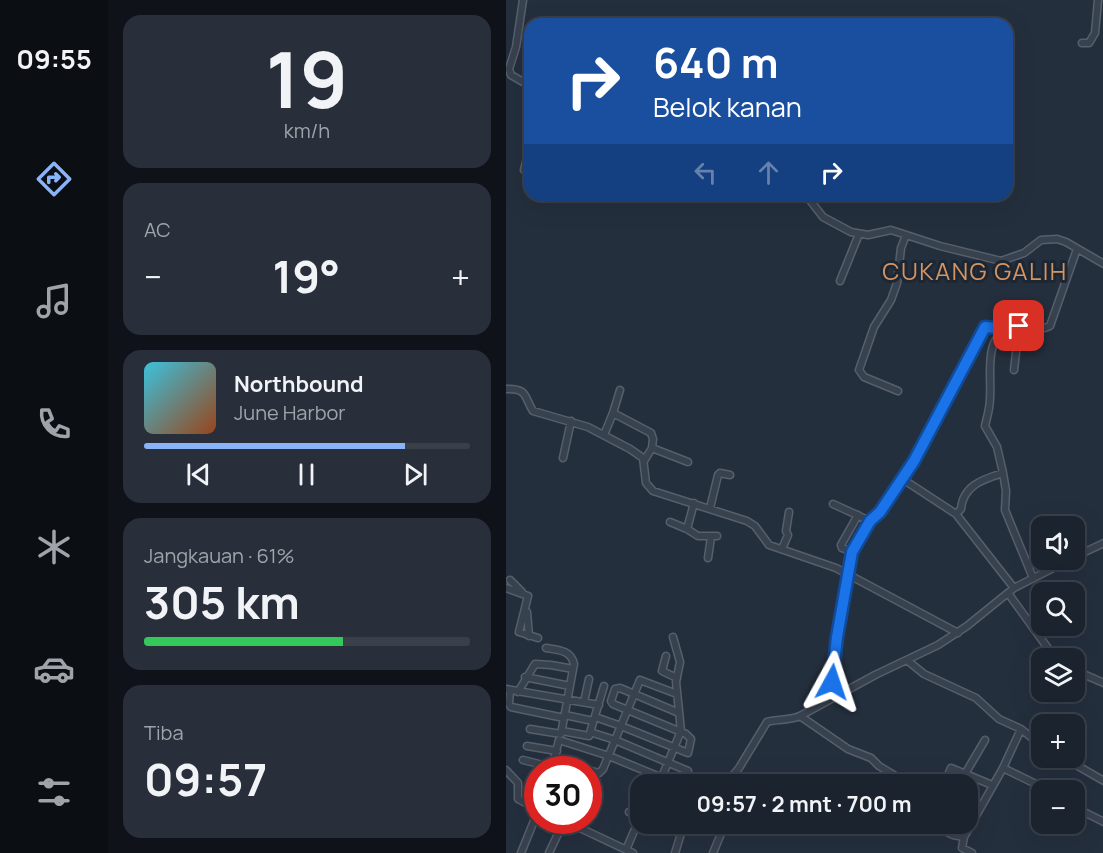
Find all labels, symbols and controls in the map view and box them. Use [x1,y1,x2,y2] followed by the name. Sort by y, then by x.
[266,25,348,131] text: 19
[653,33,778,91] text: 640 m
[16,40,92,77] text: 09:55
[554,42,632,120] icon: right
[653,88,802,125] text: Belok kanan
[284,117,330,144] text: km/h
[689,156,722,189] icon: left
[752,156,785,189] icon: ahead
[815,156,848,189] icon: right
[33,158,75,200] icon: directions
[144,216,171,243] text: AC
[272,245,340,307] text: 19°
[144,254,162,299] text: −
[451,254,470,299] text: +
[882,254,1068,287] district label: CUKANG GALIH
[33,280,75,322] icon: music
[993,300,1044,351] pin
[1002,309,1035,342] icon: arrive
[234,369,364,399] text: Northbound
[234,399,346,426] text: June Harbor
[33,403,75,445] icon: phone
[182,458,215,491] icon: previous
[290,458,323,491] icon: pause
[399,458,432,491] icon: next
[1031,516,1085,834] map controls
[1031,516,1085,570] button: sound
[33,526,75,568] icon: climate
[144,542,294,569] text: Jangkauan · 61%
[144,571,300,633] text: 305 km
[1031,582,1085,636] button: search
[33,648,75,690] icon: car
[1031,648,1085,702] button: layers
[800,650,864,714] position arrow
[1031,714,1085,768] button: +
[144,719,184,746] text: Tiba
[144,748,267,810] text: 09:57
[524,756,602,834] speed limit sign: 30
[33,771,75,813] icon: filters
[1031,780,1085,834] button: −
[696,789,912,819] text: 09:57 · 2 mnt · 700 m

